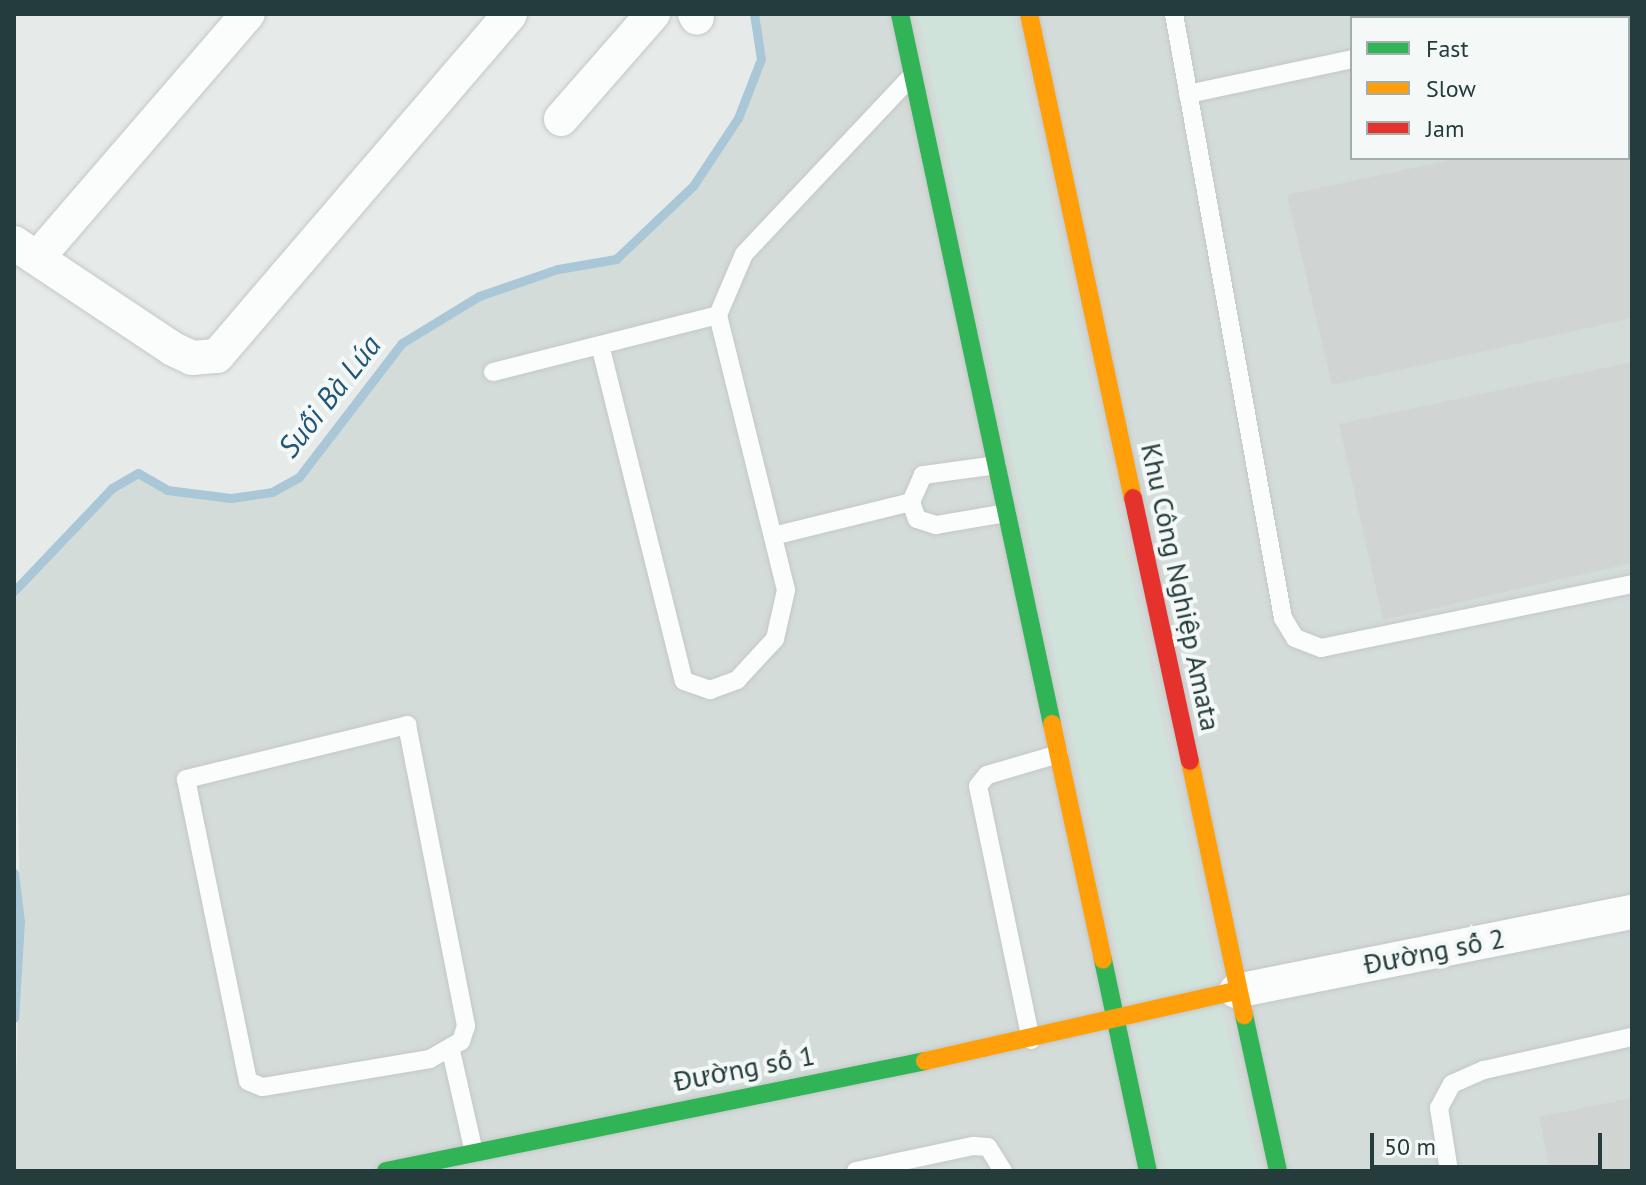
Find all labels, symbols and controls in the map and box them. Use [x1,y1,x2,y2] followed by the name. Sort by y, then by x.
[1350,16,1630,160] legend
[1426,33,1469,64] text: Fast
[1426,73,1476,104] text: Slow
[1426,113,1464,144] text: Jam
[270,328,388,464] water label: Suối Bà Lúa
[1134,440,1228,734] street label: Khu Công Nghiệp Amata
[1361,921,1507,981] street label: Đường số 2
[671,1038,817,1098] street label: Đường số 1
[1374,1117,1606,1167] scale bar
[1384,1131,1436,1162] text: 50 m

